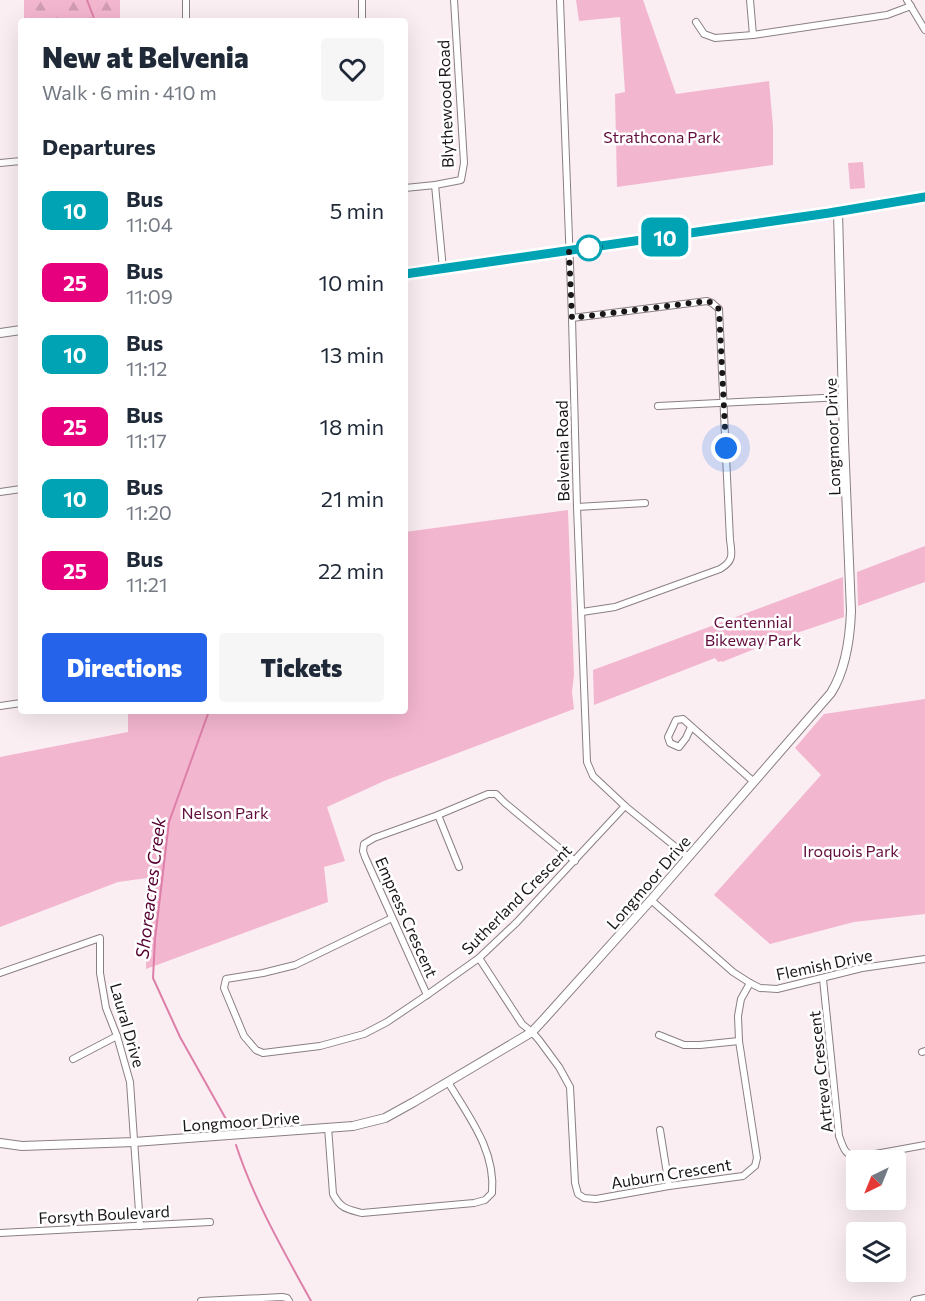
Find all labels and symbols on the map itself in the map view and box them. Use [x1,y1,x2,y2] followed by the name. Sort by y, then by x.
[433,40,457,168] street label: Blythewood Road
[603,127,721,146] park label: Strathcona Park
[638,218,692,256] line badge: 10
[576,235,602,261] unlabelled marker
[820,378,844,496] street label: Longmoor Drive
[552,400,572,502] street label: Belvenia Road
[711,433,741,463] your location
[705,612,802,649] park label: Centennial Bikeway Park
[181,803,269,822] park label: Nelson Park
[130,815,170,960] water label: Shoreacres Creek
[602,831,694,933] street label: Longmoor Drive
[457,840,575,958] street label: Sutherland Crescent
[803,841,899,860] park label: Iroquois Park
[372,854,442,981] street label: Empress Crescent
[774,945,874,983] street label: Flemish Drive
[107,981,149,1069] street label: Laural Drive
[804,1010,836,1134] street label: Artreva Crescent
[182,1107,300,1135] street label: Longmoor Drive
[846,1150,906,1210] north arrow
[609,1154,733,1192] street label: Auburn Crescent
[38,1201,170,1227] street label: Forsyth Boulevard

